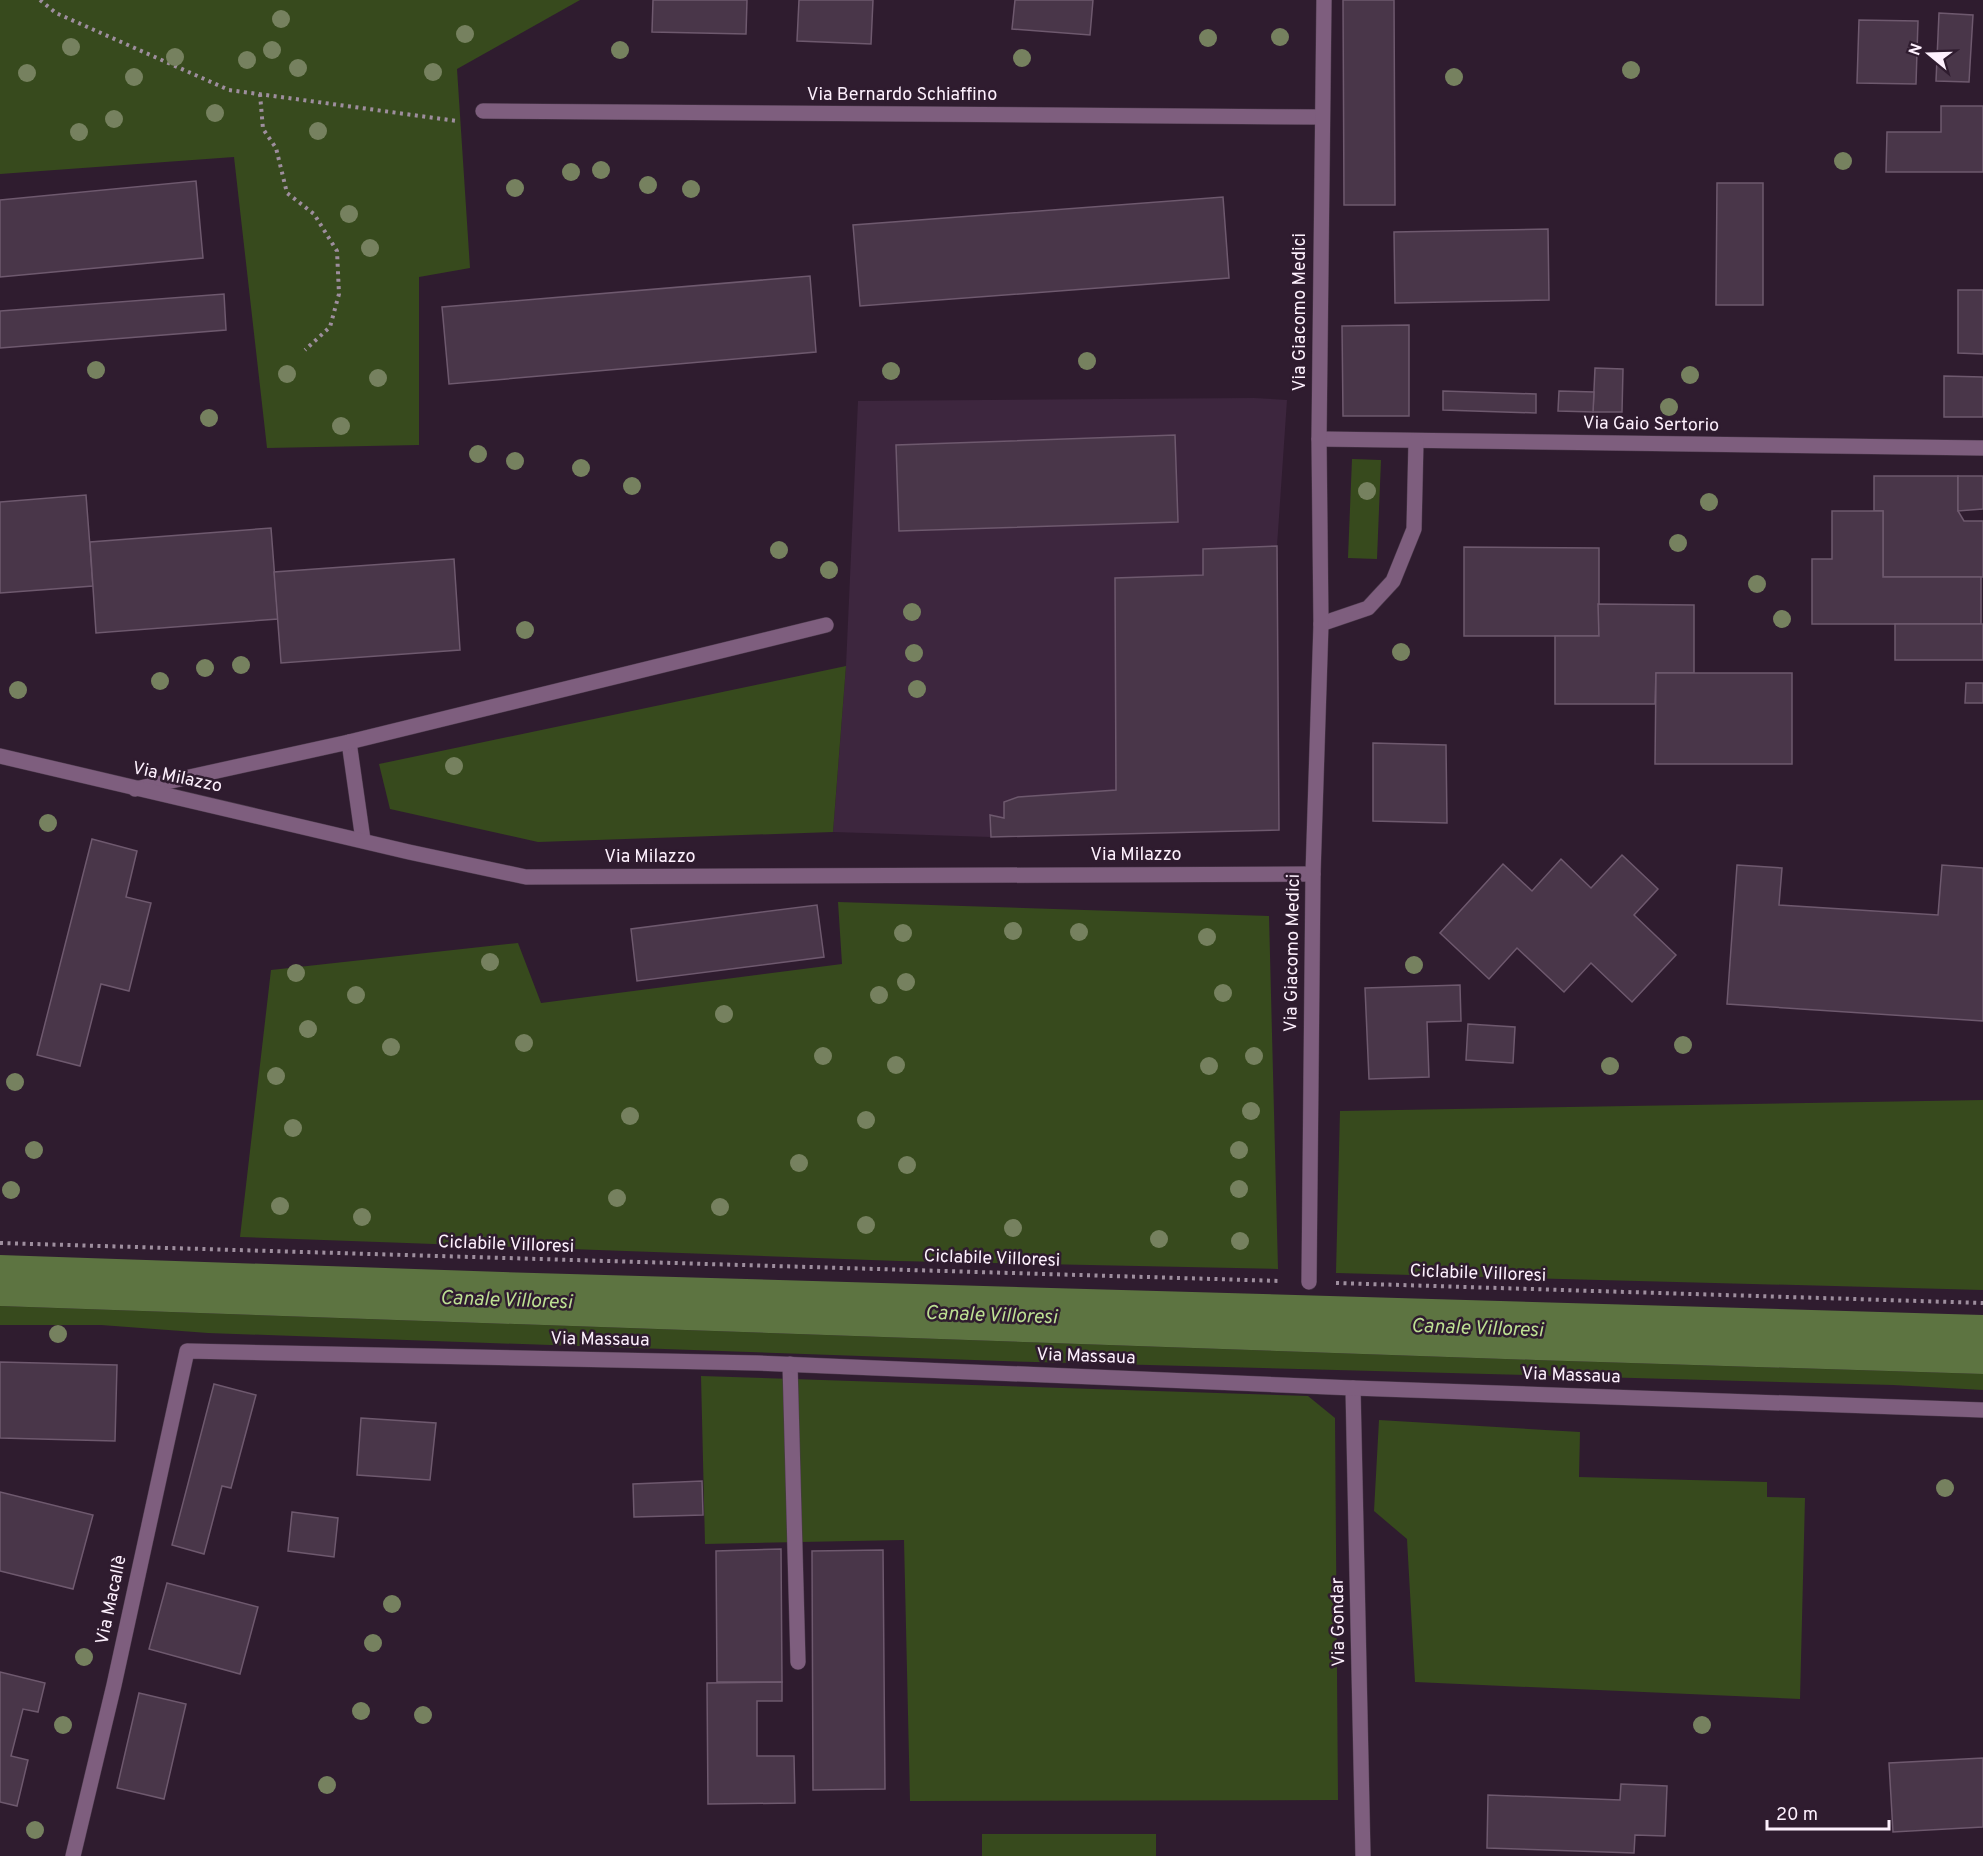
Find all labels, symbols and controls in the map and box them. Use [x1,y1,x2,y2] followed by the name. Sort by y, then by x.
[1899,24,1959,84] north arrow
[1905,41,1928,58] text: N
[807,84,997,107] street label: Via Bernardo Schiaffino
[1289,233,1312,391] street label: Via Giacomo Medici
[1583,412,1719,438] street label: Via Gaio Sertorio
[130,757,224,799] street label: Via Milazzo
[1090,844,1182,867] street label: Via Milazzo
[604,846,696,869] street label: Via Milazzo
[1280,874,1306,1032] street label: Via Giacomo Medici
[437,1231,575,1259] street label: Ciclabile Villoresi
[923,1245,1061,1273] street label: Ciclabile Villoresi
[1409,1260,1547,1288] street label: Ciclabile Villoresi
[439,1286,574,1316] water label: Canale Villoresi
[924,1301,1059,1331] water label: Canale Villoresi
[1410,1314,1545,1344] water label: Canale Villoresi
[550,1328,650,1352] street label: Via Massaua
[1036,1344,1136,1370] street label: Via Massaua
[1521,1363,1621,1389] street label: Via Massaua
[91,1553,133,1647] street label: Via Macallè
[1327,1577,1351,1667] street label: Via Gondar
[1767,1793,1888,1831] scale bar
[1776,1804,1818,1827] text: 20 m

